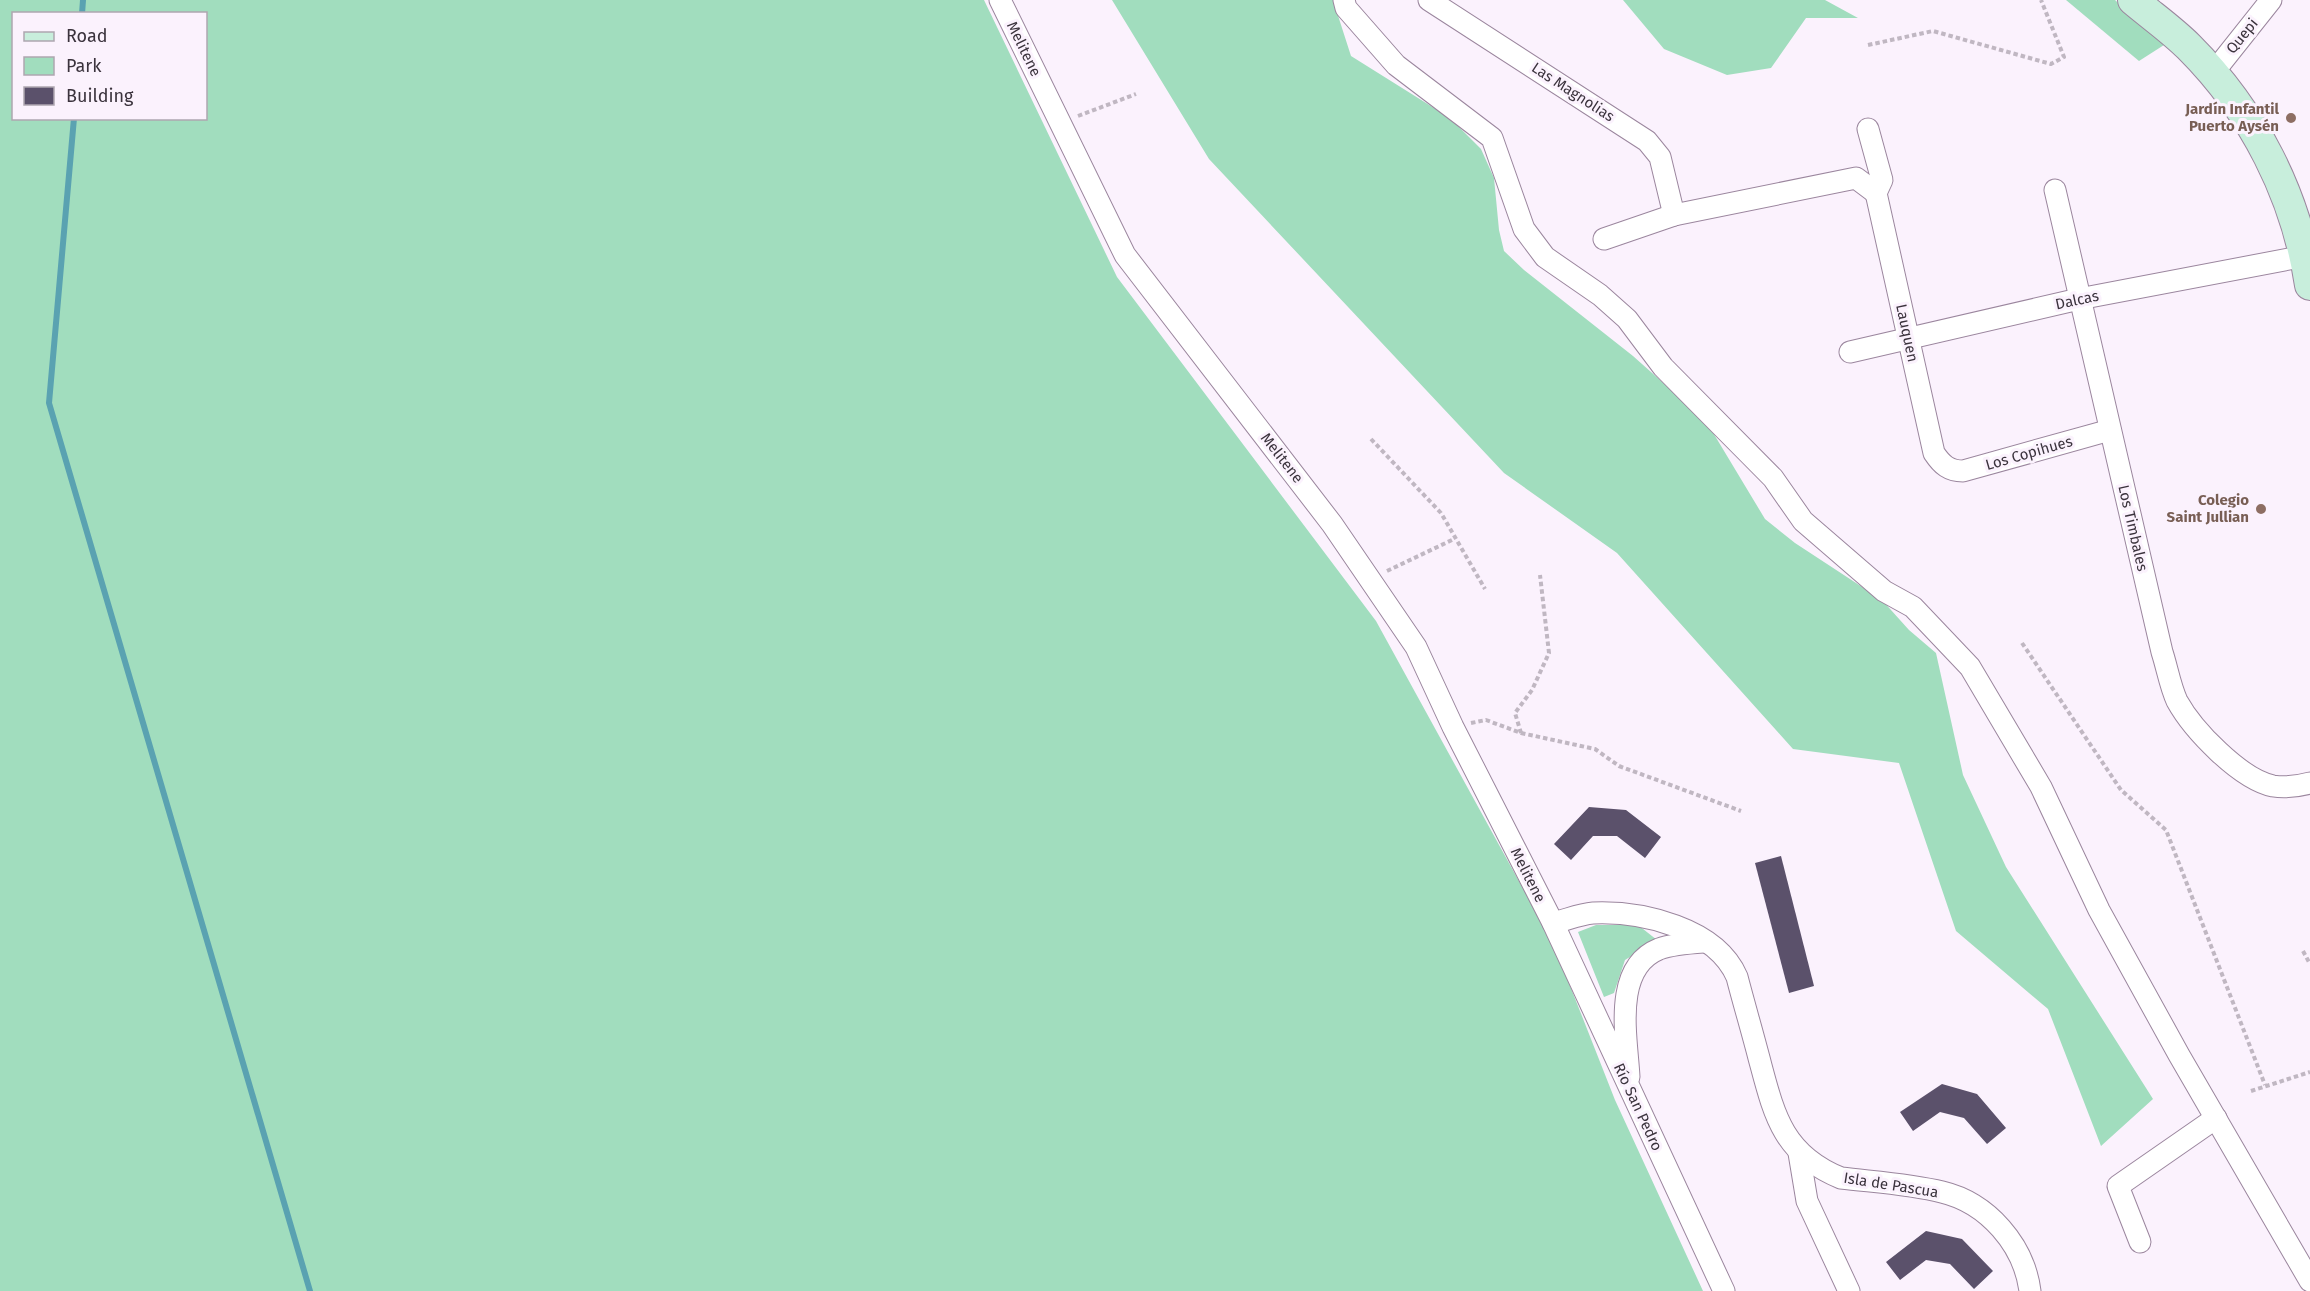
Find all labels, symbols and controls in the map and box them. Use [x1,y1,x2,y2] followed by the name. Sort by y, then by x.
[12,12,207,120] legend
[2222,15,2262,57] street label: Quepi
[1003,19,1045,79] street label: Melitene
[66,25,108,47] text: Road
[66,55,102,77] text: Park
[1528,59,1618,125] street label: Las Magnolias
[66,85,134,107] text: Building
[2184,100,2280,135] place label: Jardín Infantil Puerto Aysén
[2284,111,2298,125] marker: Jardín Infantil Puerto Aysén
[2054,287,2100,313] street label: Dalcas
[1892,302,1922,364] street label: Lauquen
[1257,429,1307,487] street label: Melitene
[1983,432,2075,474] street label: Los Copihues
[2114,483,2152,573] street label: Los Timbales
[2167,491,2249,526] place label: Colegio Saint Jullian
[2254,502,2268,516] marker: Colegio Saint Jullian
[1507,845,1549,905] street label: Melitene
[1610,1060,1666,1154] street label: Río San Pedro
[1842,1169,1940,1201] street label: Isla de Pascua

